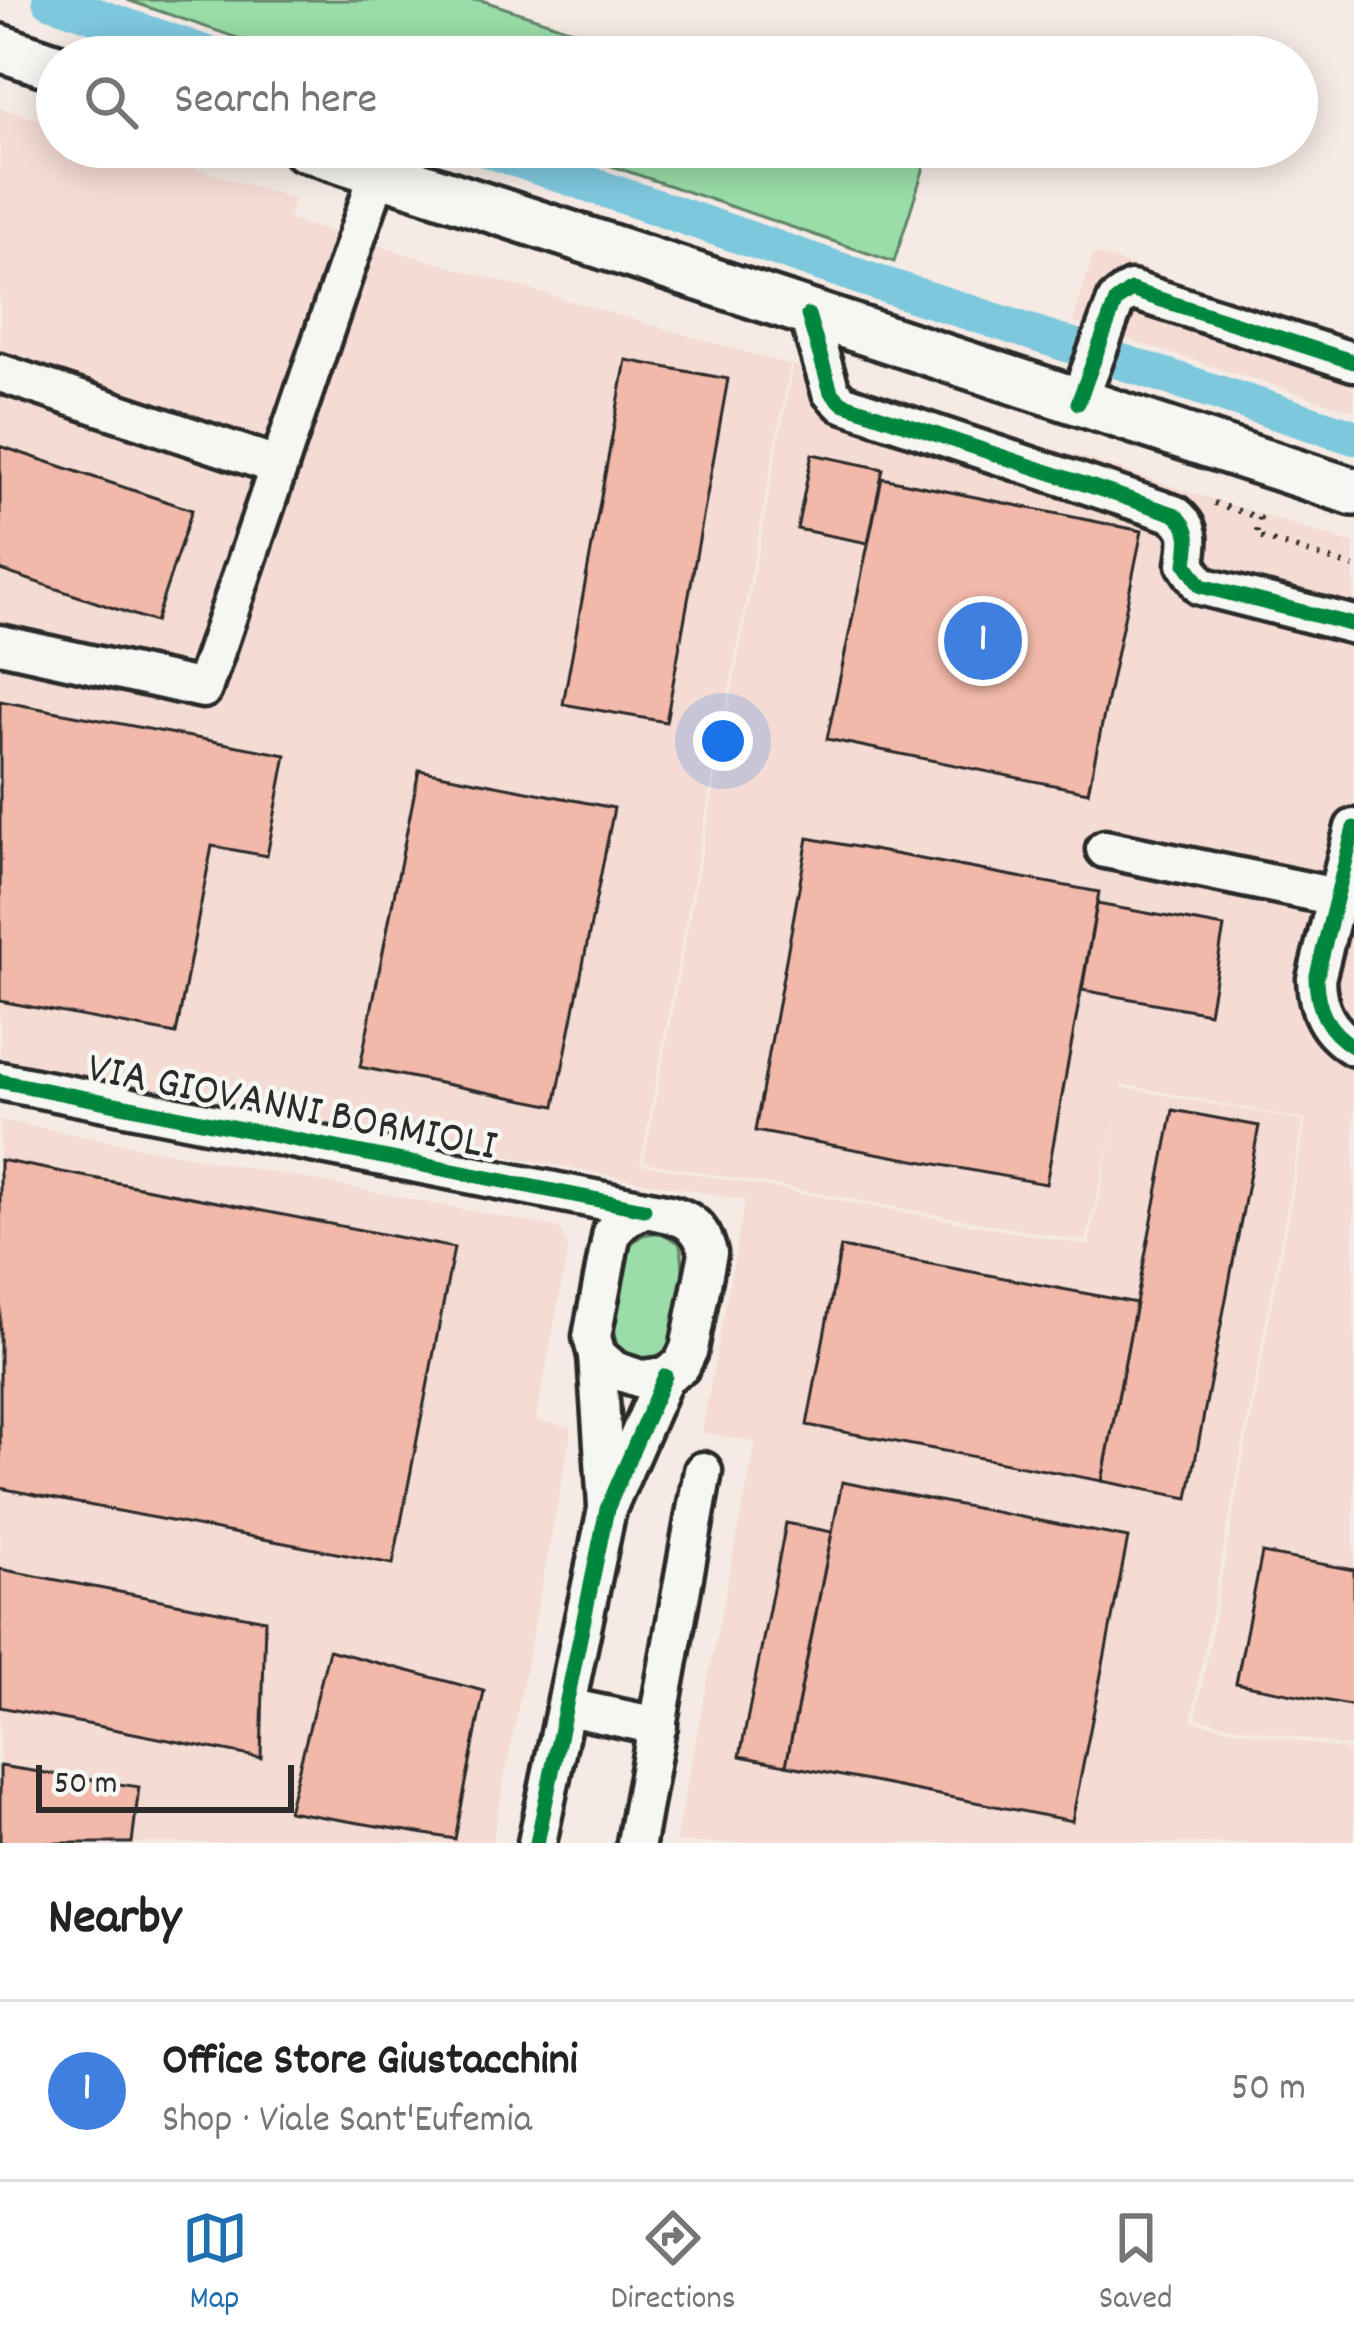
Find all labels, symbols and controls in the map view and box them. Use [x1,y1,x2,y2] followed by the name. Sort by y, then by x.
[36,36,1318,168] search box
[78,69,144,135] icon: search
[174,70,377,134] text: Search here
[944,596,1022,686] pin: 1
[693,711,753,771] your location
[82,1039,502,1181] street label: VIA GIOVANNI BORMIOLI
[36,1759,294,1812] scale bar
[54,1762,118,1809] text: 50 m
[48,1885,181,1957] text: Nearby
[162,2031,578,2095] text: Office Store Giustacchini
[83,2063,91,2118] text: 1
[1231,2063,1306,2118] text: 50 m
[162,2095,532,2150] text: Shop · Viale Sant'Eufemia
[182,2205,248,2324] tab: Map
[611,2205,736,2324] tab: Directions
[1099,2205,1172,2324] tab: Saved

